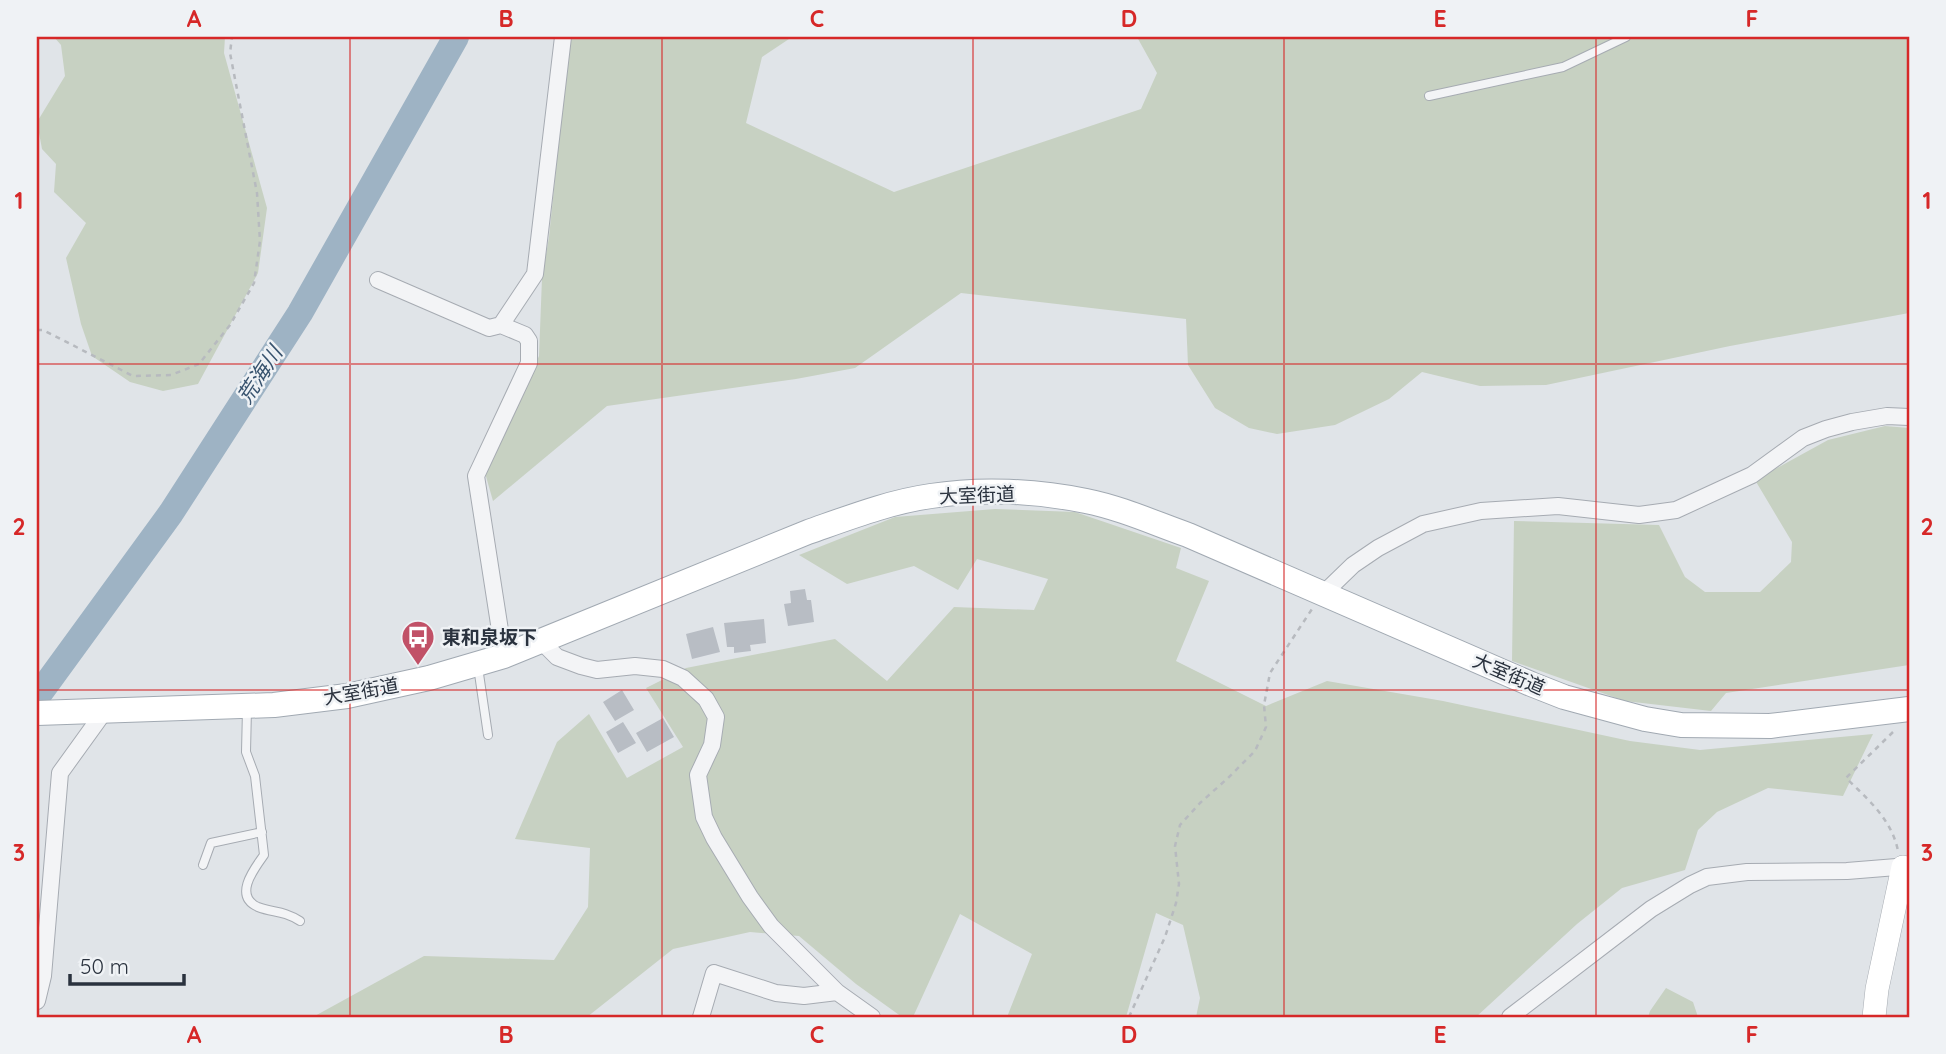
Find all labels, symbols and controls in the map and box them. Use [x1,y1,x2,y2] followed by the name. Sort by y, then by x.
[187,4,202,33] text: A
[498,4,514,33] text: B
[810,4,824,33] text: C
[1121,4,1137,33] text: D
[1433,4,1447,33] text: E
[1746,4,1758,33] text: F
[15,186,23,215] text: 1
[1923,186,1931,215] text: 1
[231,339,288,408] water label: 荒海川
[939,482,1015,508] street label: 大室街道
[12,512,26,541] text: 2
[1920,512,1934,541] text: 2
[399,618,437,667] bus stop icon: 東和泉坂下
[442,625,537,649] place label: 東和泉坂下
[1469,648,1549,700] street label: 大室街道
[321,673,401,709] street label: 大室街道
[13,838,25,867] text: 3
[1921,838,1933,867] text: 3
[70,942,184,986] scale bar
[80,953,129,979] text: 50 m
[187,1020,202,1049] text: A
[498,1020,514,1049] text: B
[810,1020,824,1049] text: C
[1121,1020,1137,1049] text: D
[1433,1020,1447,1049] text: E
[1746,1020,1758,1049] text: F

